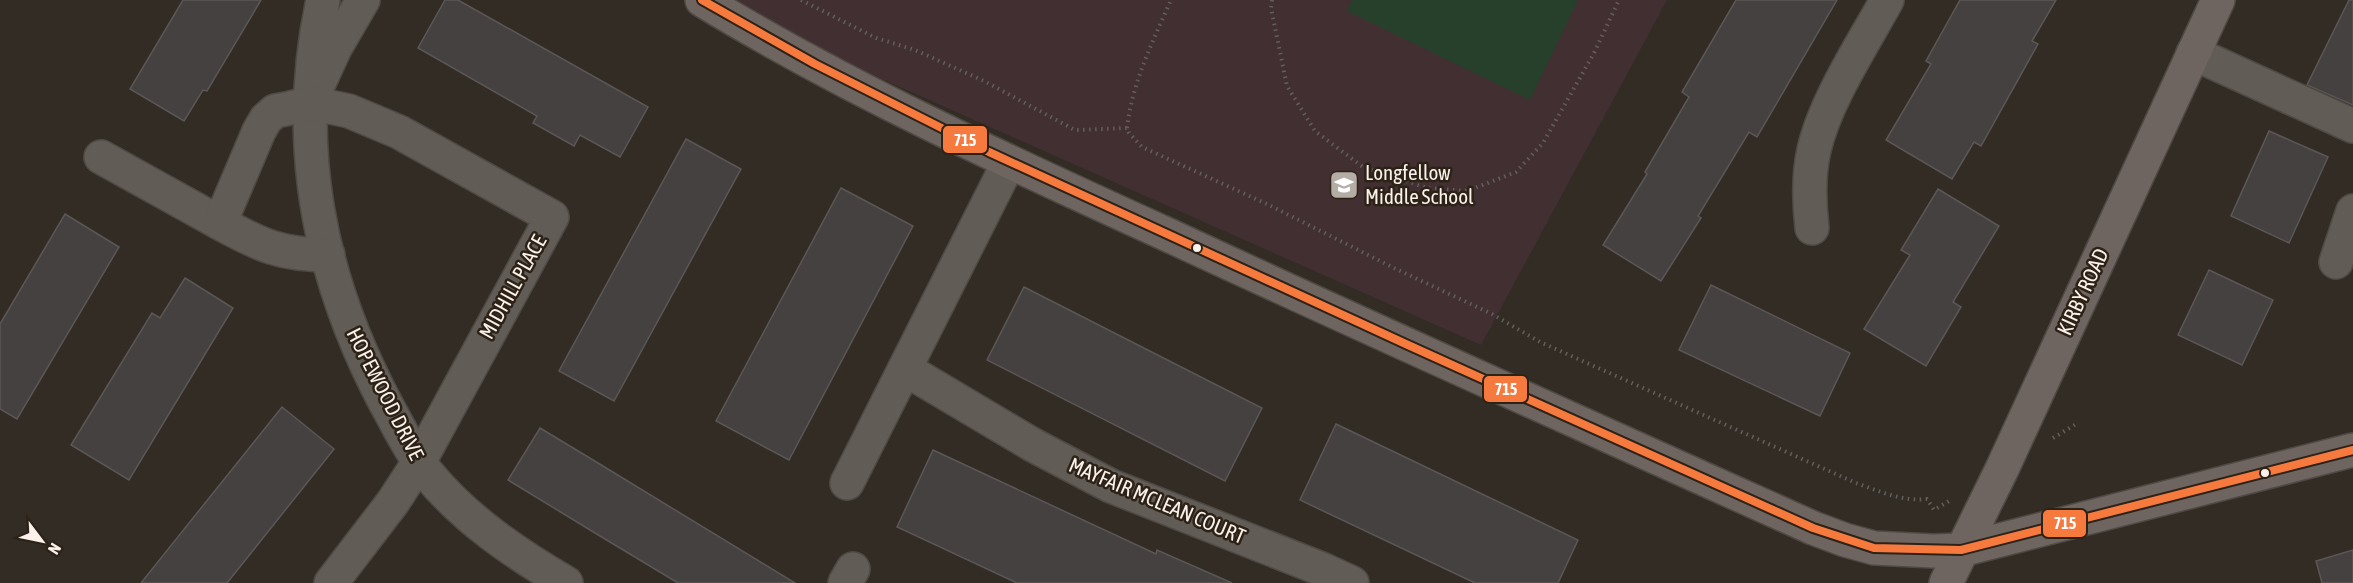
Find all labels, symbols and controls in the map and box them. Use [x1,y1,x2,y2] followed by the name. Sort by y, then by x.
[942,125,988,154] line badge: 715
[954,131,977,149] text: 715
[1365,160,1474,208] place label: Longfellow Middle School
[1328,169,1360,201] school or university icon: Longfellow Middle School
[474,230,551,343] street label: MIDHILL PLACE
[1191,242,1203,254] unlabelled marker
[2052,244,2113,339] street label: KIRBY ROAD
[342,324,429,464] street label: HOPEWOOD DRIVE
[1483,375,1528,403] line badge: 715
[1495,380,1518,398] text: 715
[1066,452,1249,548] street label: MAYFAIR MCLEAN COURT
[2259,467,2271,479] unlabelled marker
[2042,509,2087,538] line badge: 715
[12,511,72,571] north arrow
[2054,514,2077,532] text: 715
[45,540,65,558] text: N

